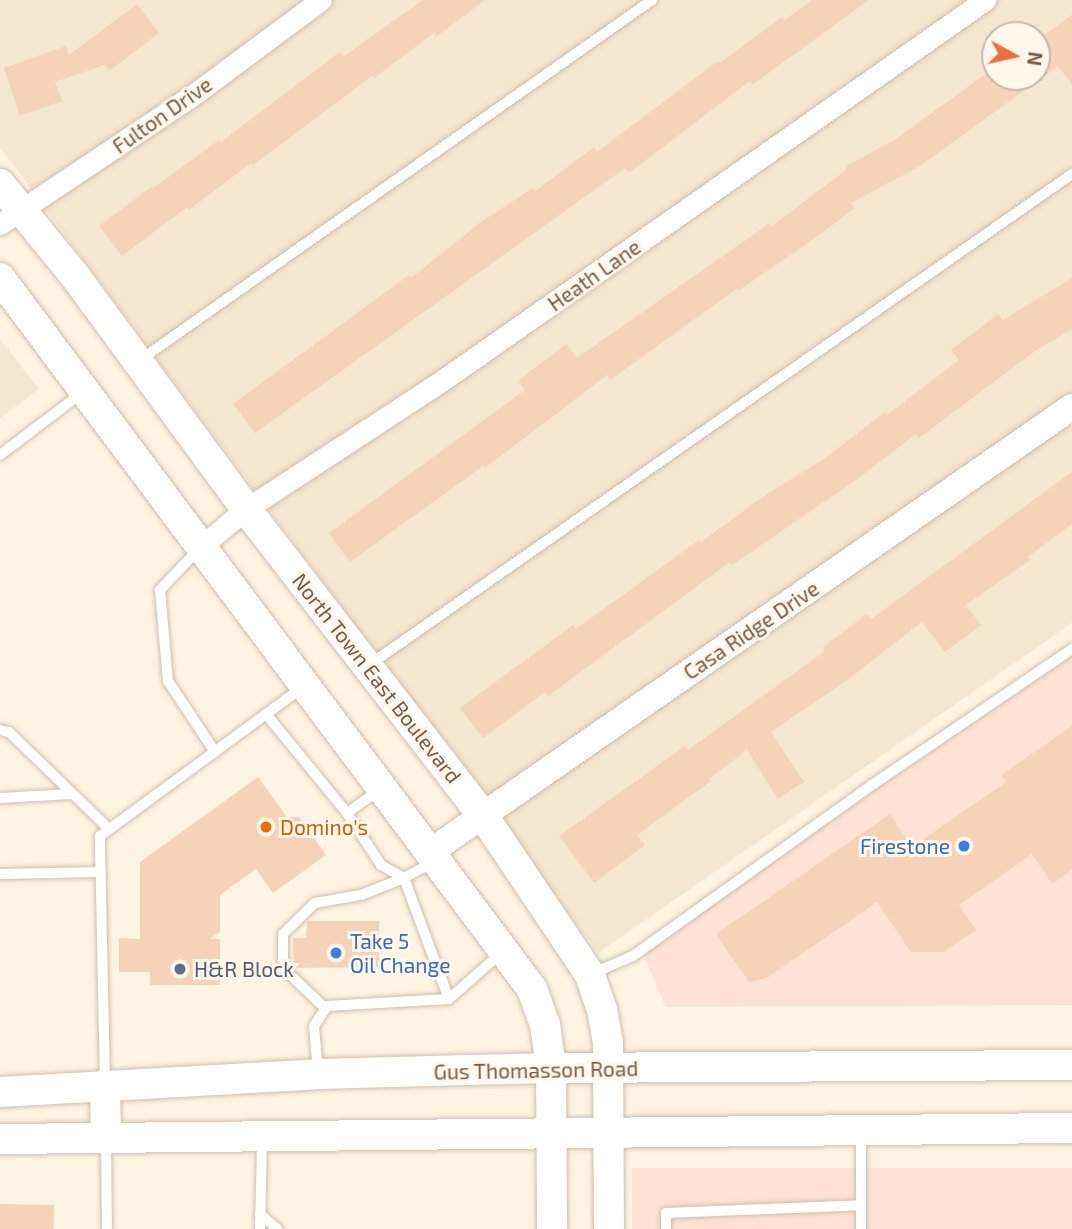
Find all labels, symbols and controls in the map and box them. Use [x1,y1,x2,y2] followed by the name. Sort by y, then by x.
[981,21,1051,91] north arrow
[1023,50,1048,67] text: N
[107,71,217,159] street label: Fulton Drive
[543,234,645,316] street label: Heath Lane
[287,568,467,788] street label: North Town East Boulevard
[678,575,824,685] street label: Casa Ridge Drive
[280,814,368,840] place label: Domino's
[258,819,274,835] marker: Domino's
[860,833,950,859] place label: Firestone
[956,838,972,854] marker: Firestone
[350,928,451,978] place label: Take 5 Oil Change
[328,945,344,961] marker: Take 5 Oil Change
[194,956,294,982] place label: H&R Block
[172,961,188,977] marker: H&R Block
[433,1056,639,1084] street label: Gus Thomasson Road

